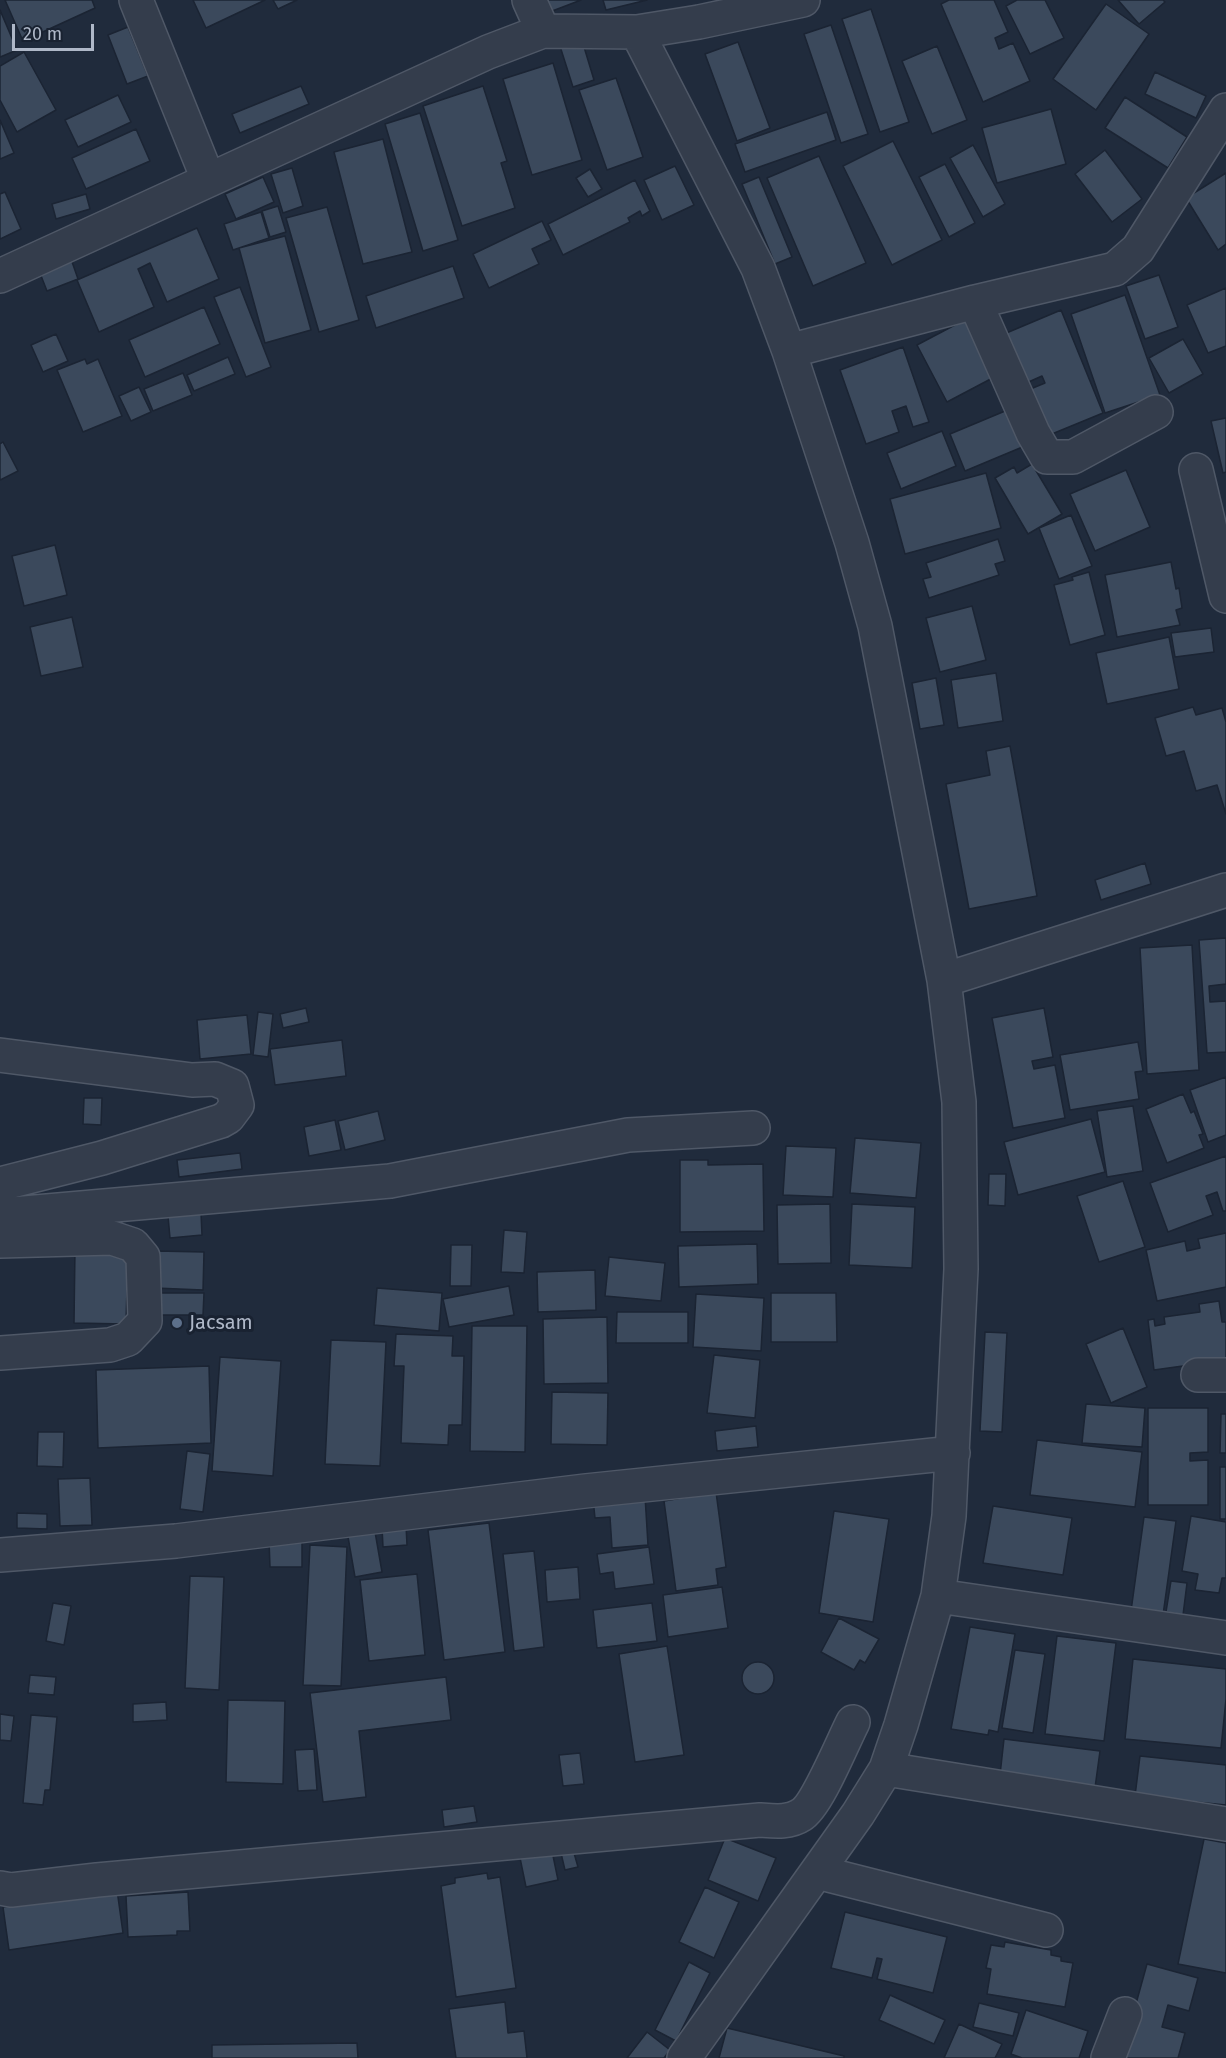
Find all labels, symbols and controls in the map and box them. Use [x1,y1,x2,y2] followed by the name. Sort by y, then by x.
[15,12,98,50] scale bar
[23,23,62,45] text: 20 m
[189,1311,253,1335] place label: Jacsam
[170,1316,184,1330] marker: Jacsam

